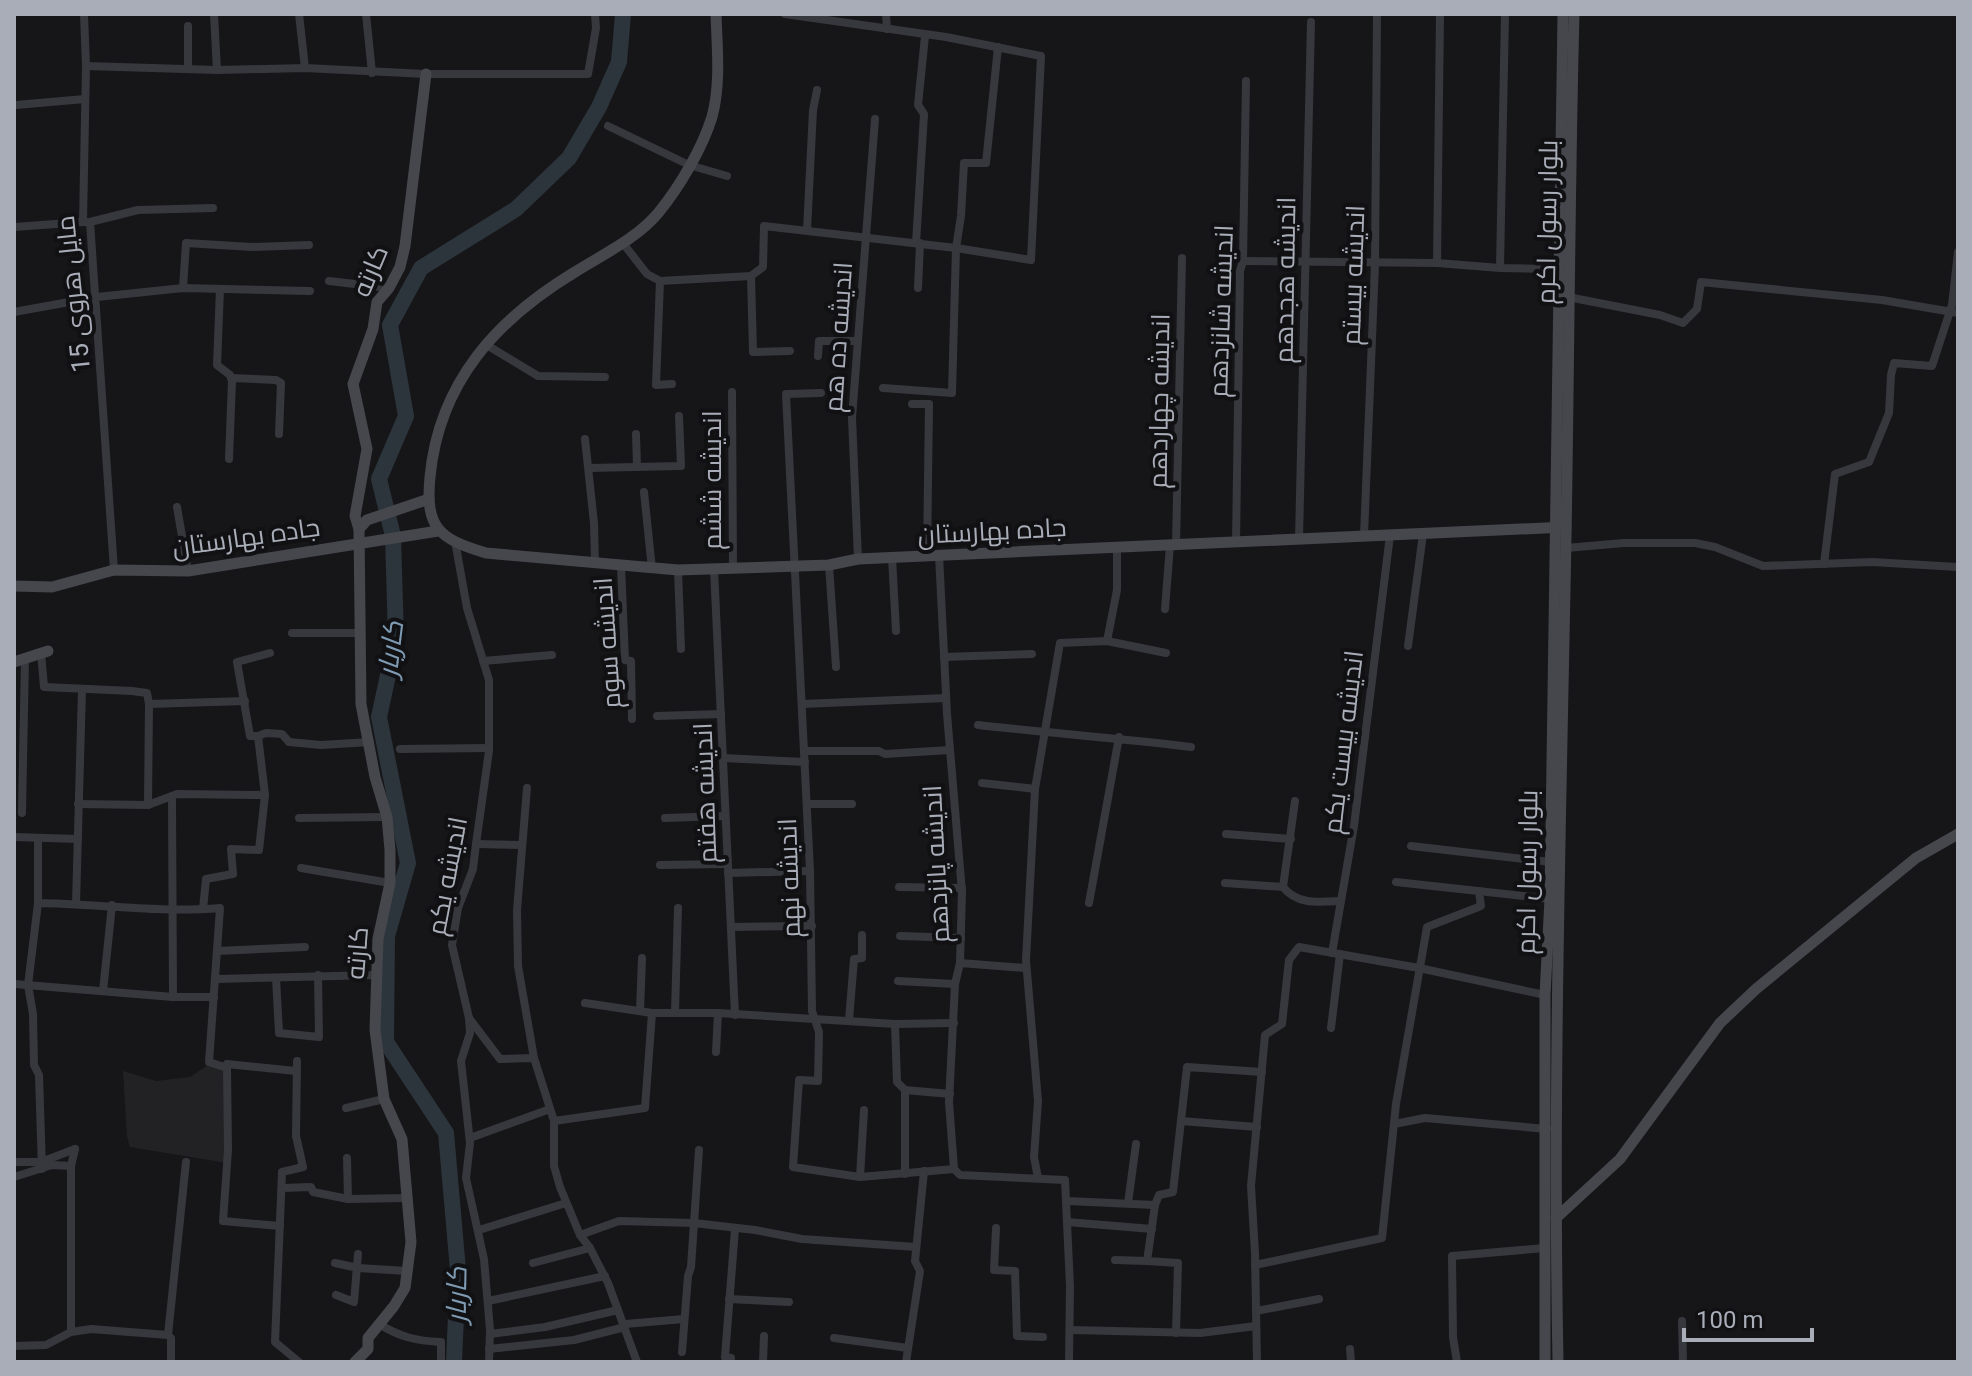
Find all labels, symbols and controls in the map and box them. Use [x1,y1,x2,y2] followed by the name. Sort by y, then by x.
[1531,139,1566,305] street label: بلوار رسول اکرم
[1269,196,1304,364] street label: اندیشه هجدهم
[1336,204,1373,346] street label: اندیشه بیستم
[50,214,97,374] street label: مایل هروی 15
[1203,224,1242,398] street label: اندیشه شانزدهم
[346,241,394,301] street label: کارته
[818,261,861,413] street label: اندیشه ده هم
[1142,313,1179,489] street label: اندیشه چهاردهم
[697,410,730,550] street label: اندیشه ششم
[170,512,322,563] street label: جاده بهارستان
[917,512,1067,551] street label: جاده بهارستان
[587,576,630,710] street label: اندیشه سوم
[370,619,410,682] water label: کاربار
[1317,649,1372,836] street label: اندیشه بیست یکم
[688,722,725,864] street label: اندیشه هفتم
[917,784,958,944] street label: اندیشه پانزدهم
[1511,789,1546,955] street label: بلوار رسول اکرم
[421,814,476,938] street label: اندیشه یکم
[772,817,809,938] street label: اندیشه نهم
[340,925,374,981] street label: کارته
[439,1266,473,1326] water label: کاربار
[1684,1292,1812,1342] scale bar
[1696,1306,1763,1334] text: 100 m

